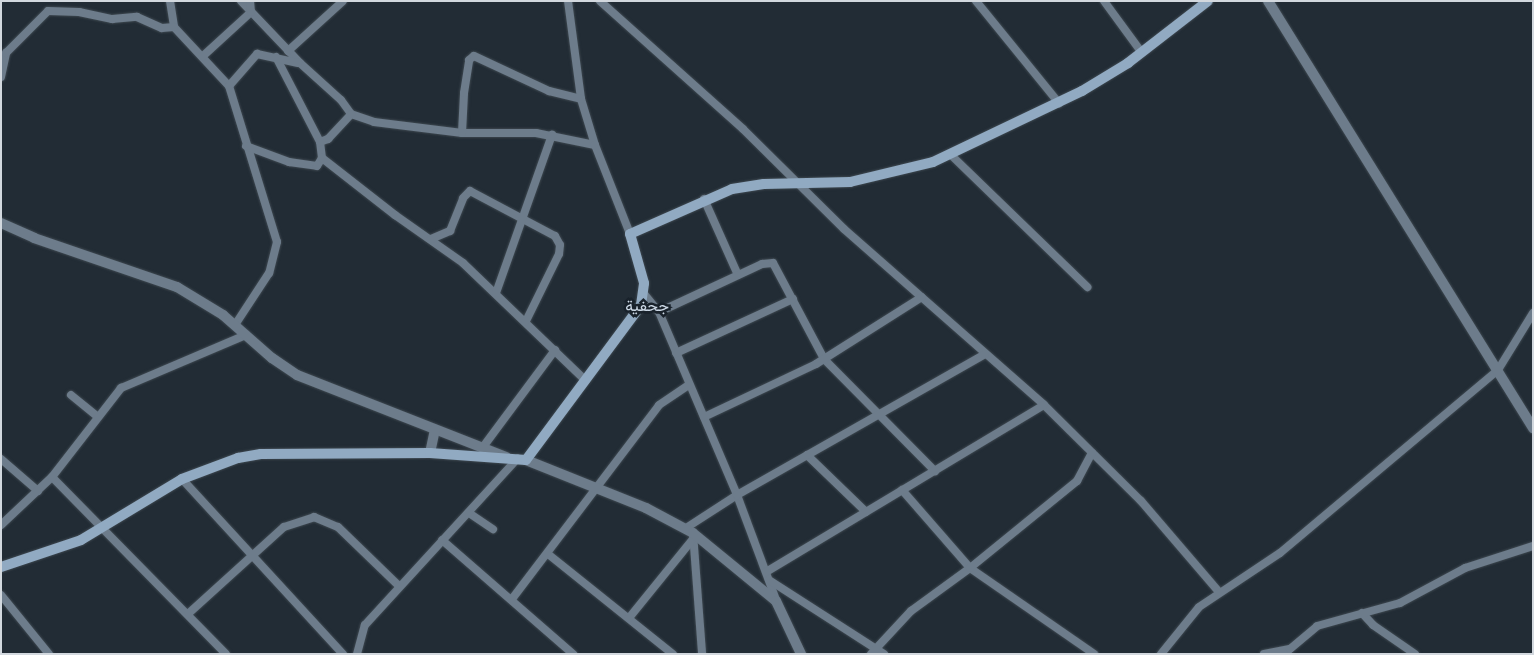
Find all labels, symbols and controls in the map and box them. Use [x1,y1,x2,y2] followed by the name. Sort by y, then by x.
[625,296,669,316] district label: جحفية

